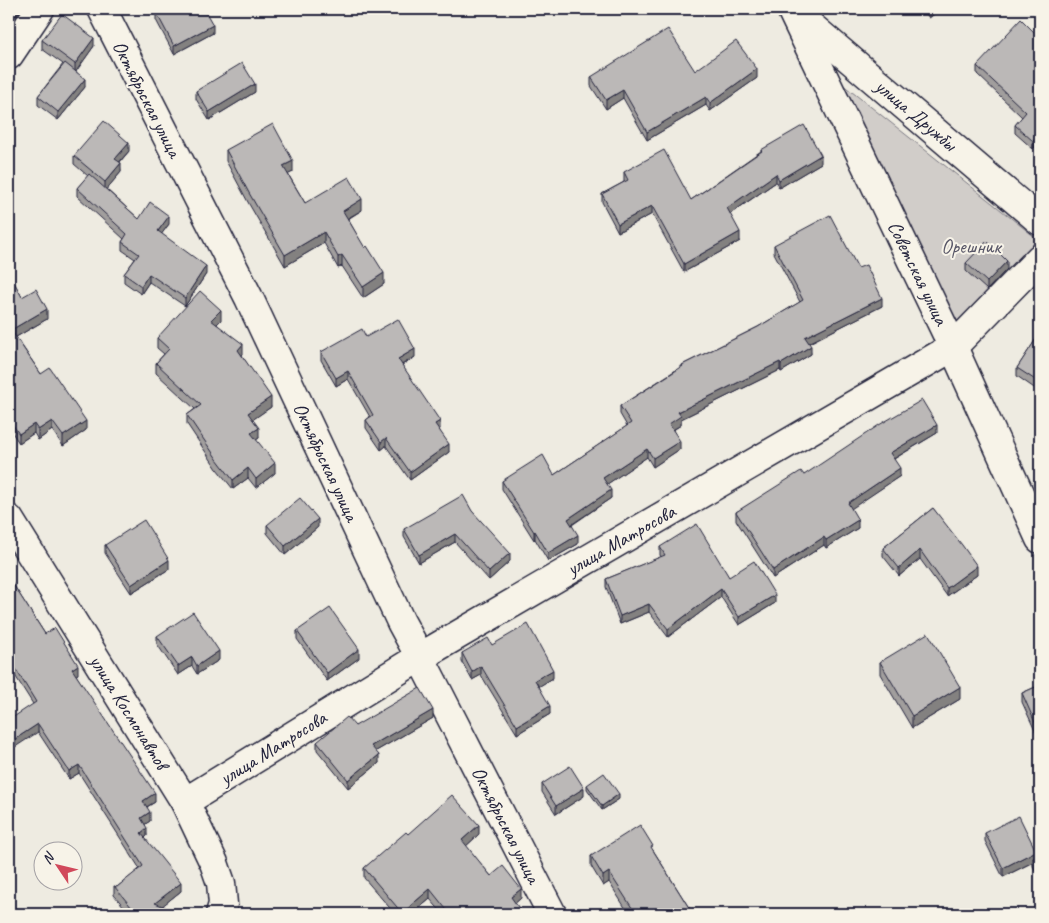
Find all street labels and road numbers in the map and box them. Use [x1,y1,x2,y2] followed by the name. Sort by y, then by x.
[107,36,188,163] street label: Октябрьская улица
[869,73,963,157] street label: улица Дружбы
[882,217,955,330] street label: Советская улица
[288,399,365,527] street label: Октябрьская улица
[561,498,681,582] street label: улица Матросова
[83,649,176,776] street label: улица Космонавтов
[214,705,332,791] street label: улица Матросова
[466,762,547,889] street label: Октябрьская улица

